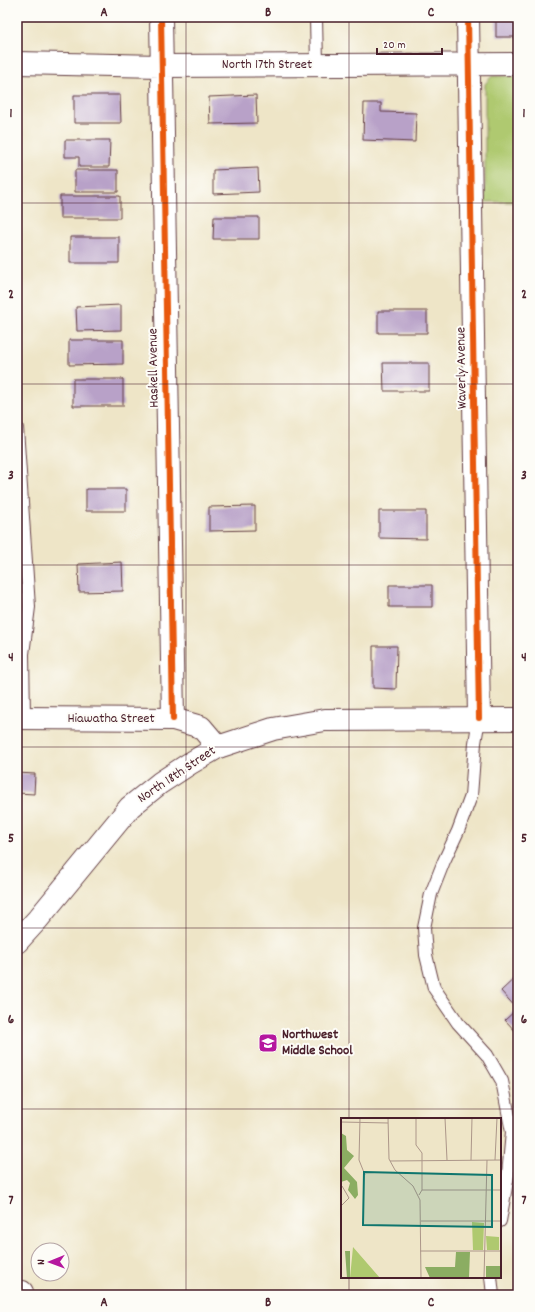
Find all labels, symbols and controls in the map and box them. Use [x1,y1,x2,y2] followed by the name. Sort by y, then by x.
[100,4,108,23] text: A
[265,4,271,23] text: B
[428,4,435,23] text: C
[377,30,442,56] scale bar
[383,37,406,54] text: 20 m
[222,55,312,75] street label: North 17th Street
[10,105,13,124] text: 1
[523,105,526,124] text: 1
[8,286,14,305] text: 2
[521,286,527,305] text: 2
[451,327,473,409] street label: Waverly Avenue
[143,328,165,408] street label: Haskell Avenue
[8,467,14,486] text: 3
[521,467,527,486] text: 3
[8,649,14,668] text: 4
[521,649,527,668] text: 4
[67,709,155,729] street label: Hiawatha Street
[134,741,220,809] street label: North 18th Street
[8,830,14,849] text: 5
[521,830,527,849] text: 5
[8,1011,15,1030] text: 6
[521,1011,528,1030] text: 6
[282,1025,353,1061] place label: Northwest Middle School
[257,1032,279,1054] school or university icon: Northwest Middle School
[341,1118,501,1278] inset map
[9,1192,14,1211] text: 7
[522,1192,527,1211] text: 7
[30,1242,70,1282] north arrow
[34,1259,50,1265] text: N
[100,1294,108,1312] text: A
[265,1294,271,1312] text: B
[428,1294,435,1312] text: C

